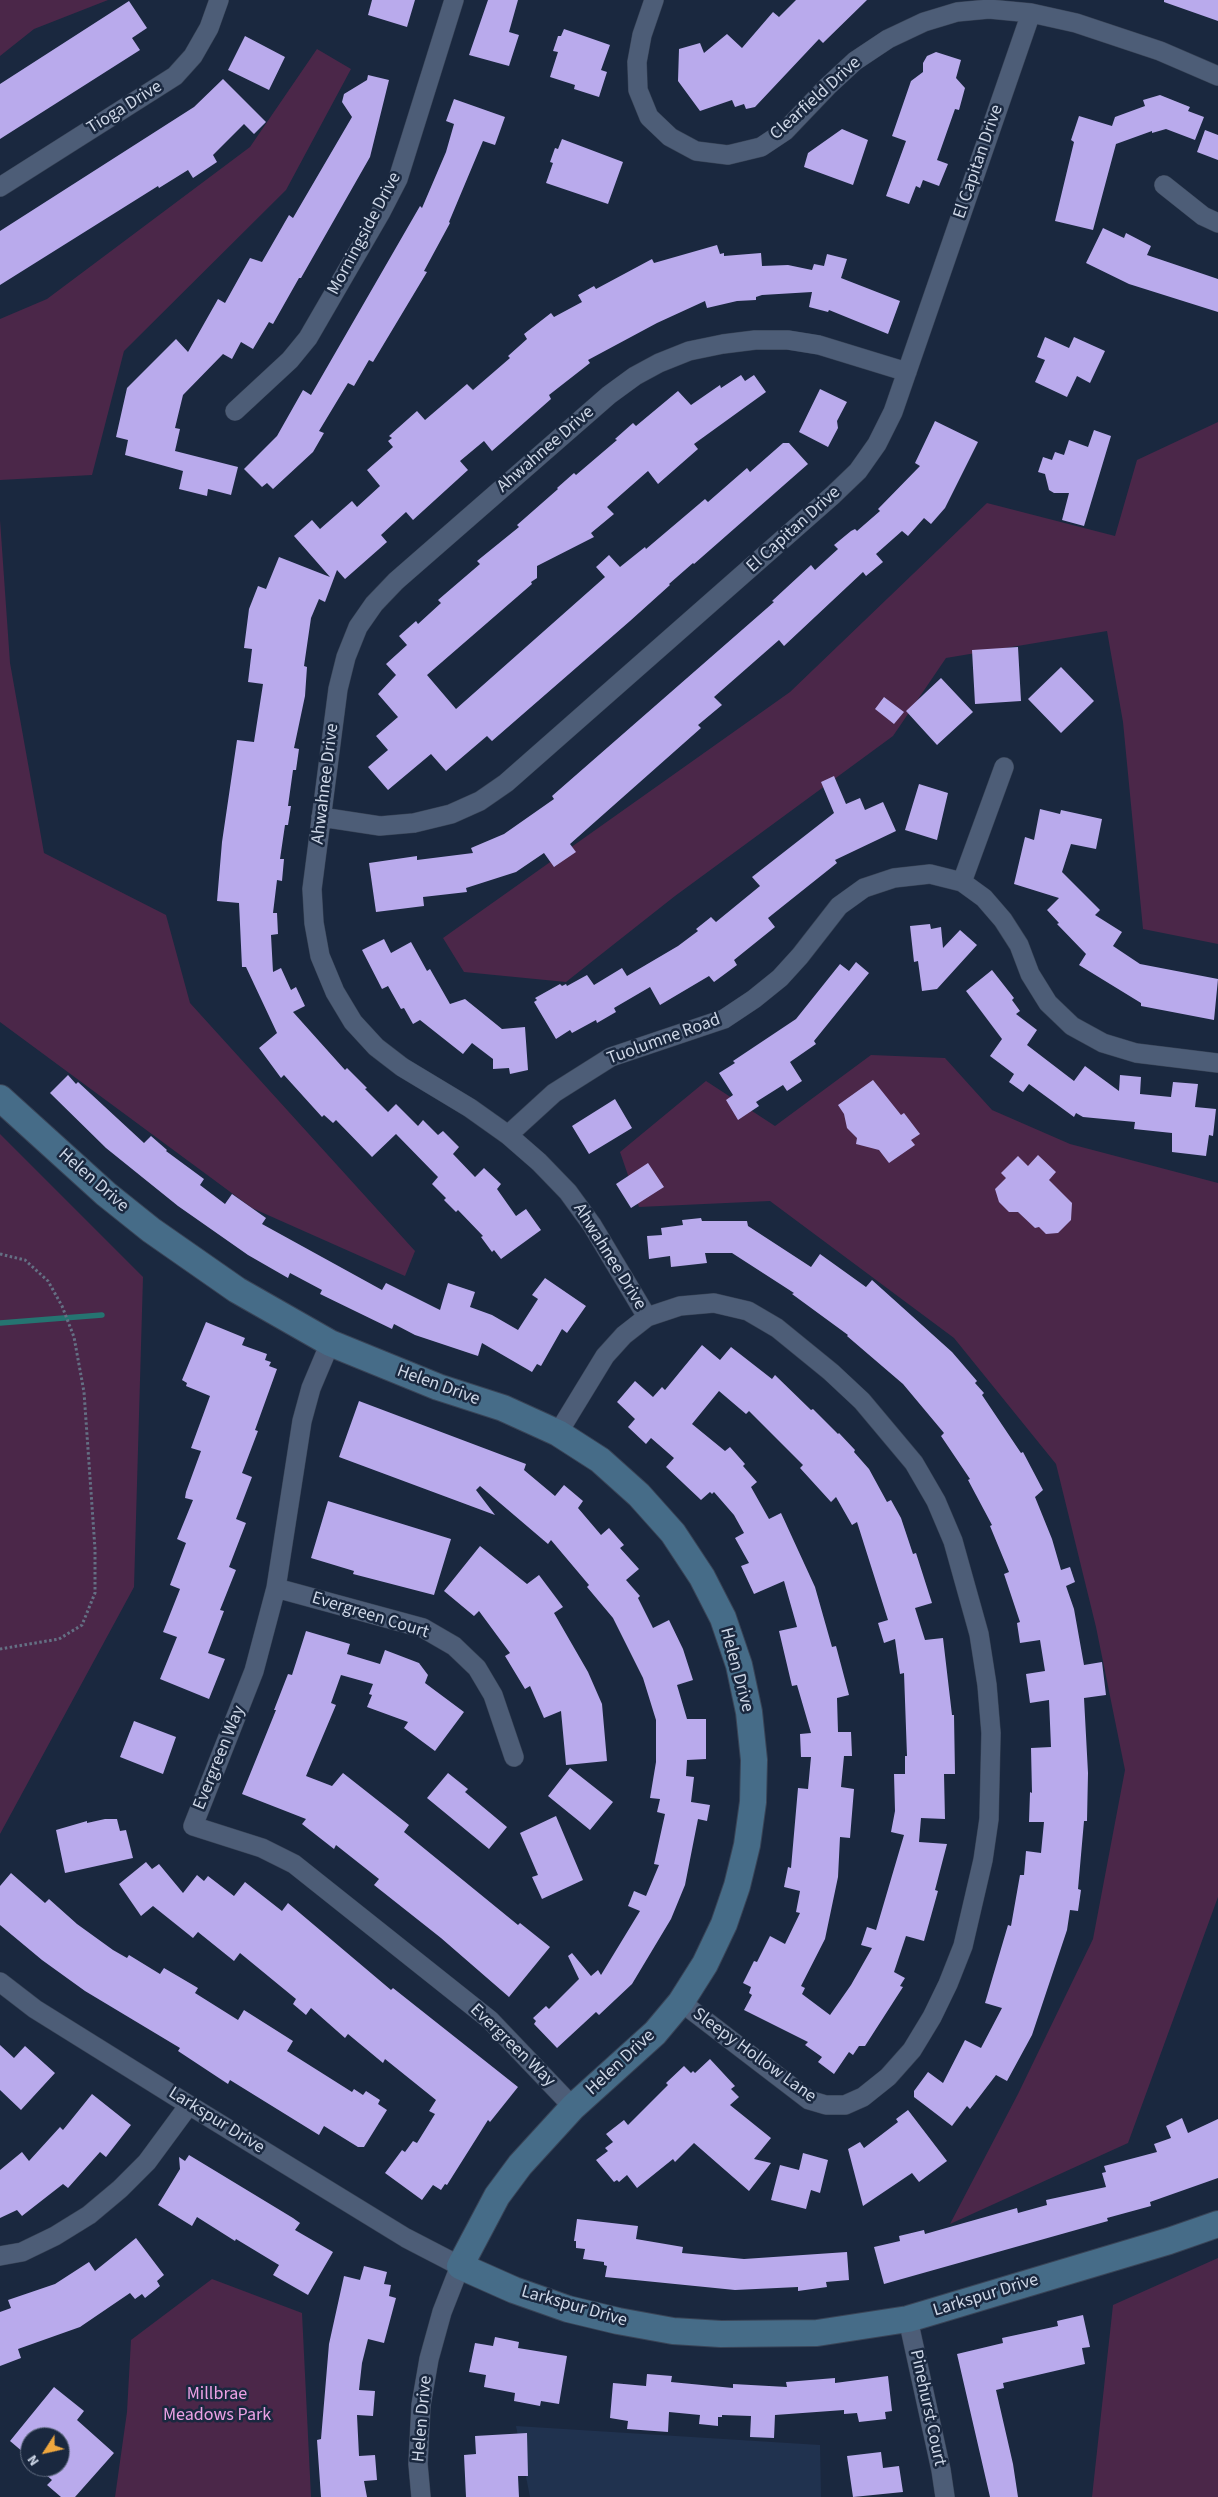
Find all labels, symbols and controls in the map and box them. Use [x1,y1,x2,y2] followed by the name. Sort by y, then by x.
[766,53,866,145] street label: Clearfield Drive
[84,77,166,139] street label: Tioga Drive
[949,102,1009,222] street label: El Capitan Drive
[324,169,406,299] street label: Morningside Drive
[493,402,599,498] street label: Ahwahnee Drive
[743,482,845,578] street label: El Capitan Drive
[308,722,344,846] street label: Ahwahnee Drive
[605,1010,723,1070] street label: Tuolumne Road
[53,1144,133,1218] street label: Helen Drive
[568,1200,650,1314] street label: Ahwahnee Drive
[394,1361,482,1411] street label: Helen Drive
[309,1588,431,1644] street label: Evergreen Court
[714,1625,758,1715] street label: Helen Drive
[189,1703,251,1813] street label: Evergreen Way
[465,2000,559,2092] street label: Evergreen Way
[688,2004,820,2108] street label: Sleepy Hollow Lane
[582,2026,660,2100] street label: Helen Drive
[164,2083,268,2159] street label: Larkspur Drive
[931,2270,1041,2322] street label: Larkspur Drive
[519,2282,629,2332] street label: Larkspur Drive
[904,2348,950,2468] street label: Pinehurst Court
[408,2375,438,2463] street label: Helen Drive
[163,2384,271,2426] park label: Millbrae Meadows Park
[20,2427,70,2477] north arrow
[23,2450,44,2470] text: N

